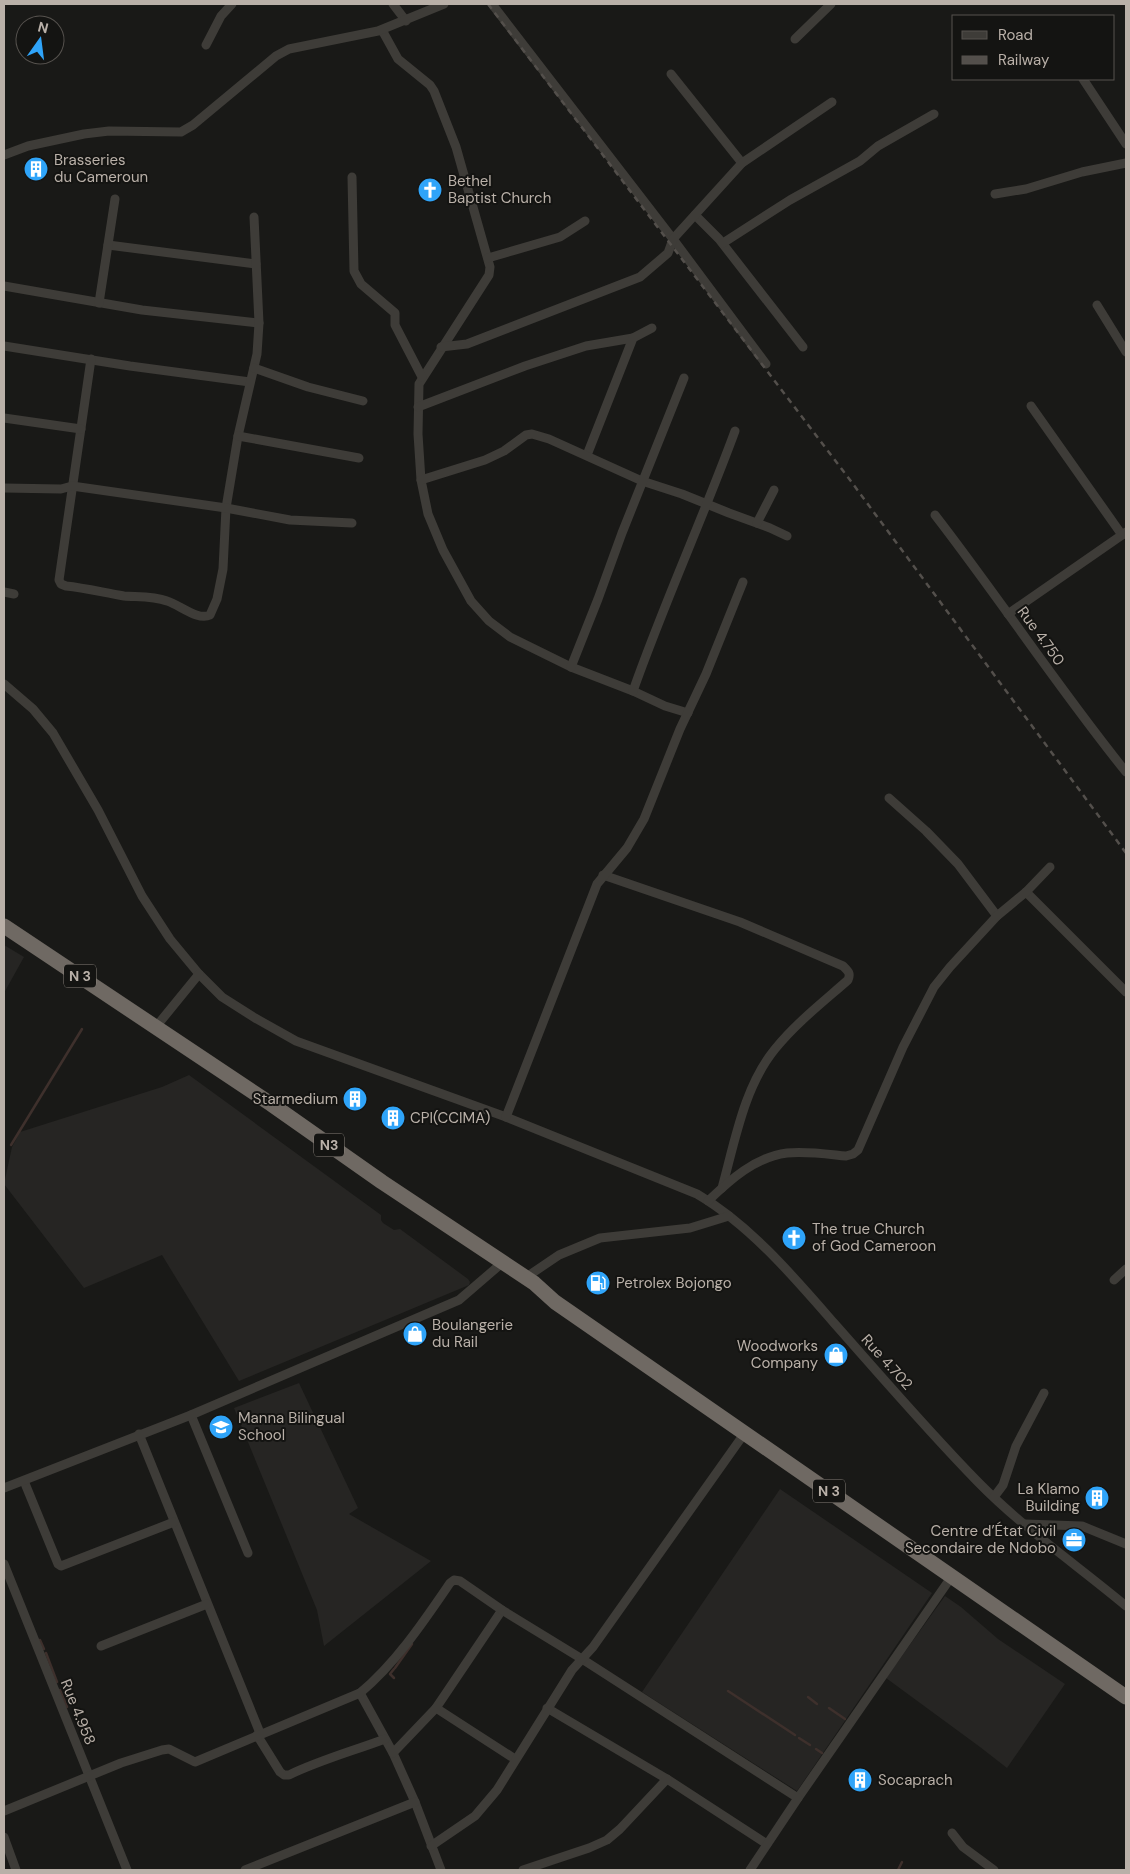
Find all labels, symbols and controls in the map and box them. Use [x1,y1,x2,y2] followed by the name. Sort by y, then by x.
[15,15,65,65] north arrow
[952,15,1115,80] legend
[36,17,50,37] text: N
[998,25,1033,45] text: Road
[998,50,1050,70] text: Railway
[54,150,148,187] place label: Brasseries du Cameroun
[23,156,49,182] building icon: Brasseries du Cameroun
[448,171,551,208] place label: Bethel Baptist Church
[417,177,443,203] church icon: Bethel Baptist Church
[1013,602,1069,670] street label: Rue 4.750
[64,964,96,988] road number: N 3
[342,1086,368,1112] building icon: Starmedium
[253,1089,338,1109] place label: Starmedium
[380,1105,406,1131] building icon: CPI(CCIMA)
[410,1108,490,1128] place label: CPI(CCIMA)
[314,1134,344,1156] road number: N3
[812,1219,936,1256] place label: The true Church of God Cameroon
[781,1225,807,1251] church icon: The true Church of God Cameroon
[585,1270,611,1296] fuel station icon: Petrolex Bojongo
[616,1273,732,1293] place label: Petrolex Bojongo
[432,1315,513,1352] place label: Boulangerie du Rail
[402,1321,428,1347] shop icon: Boulangerie du Rail
[857,1330,917,1394] street label: Rue 4.702
[737,1336,819,1373] place label: Woodworks Company
[823,1342,849,1368] shop icon: Woodworks Company
[238,1408,345,1445] place label: Manna Bilingual School
[208,1414,234,1440] school or university icon: Manna Bilingual School
[1017,1479,1080,1516] place label: La Klamo Building
[813,1480,845,1502] road number: N 3
[1084,1485,1110,1511] building icon: La Klamo Building
[905,1521,1056,1558] place label: Centre d’État Civil Secondaire de Ndobo
[1061,1527,1087,1553] office icon: Centre d’État Civil Secondaire de Ndobo
[56,1676,100,1748] street label: Rue 4.958
[847,1767,873,1793] building icon: Socaprach
[878,1770,953,1790] place label: Socaprach

